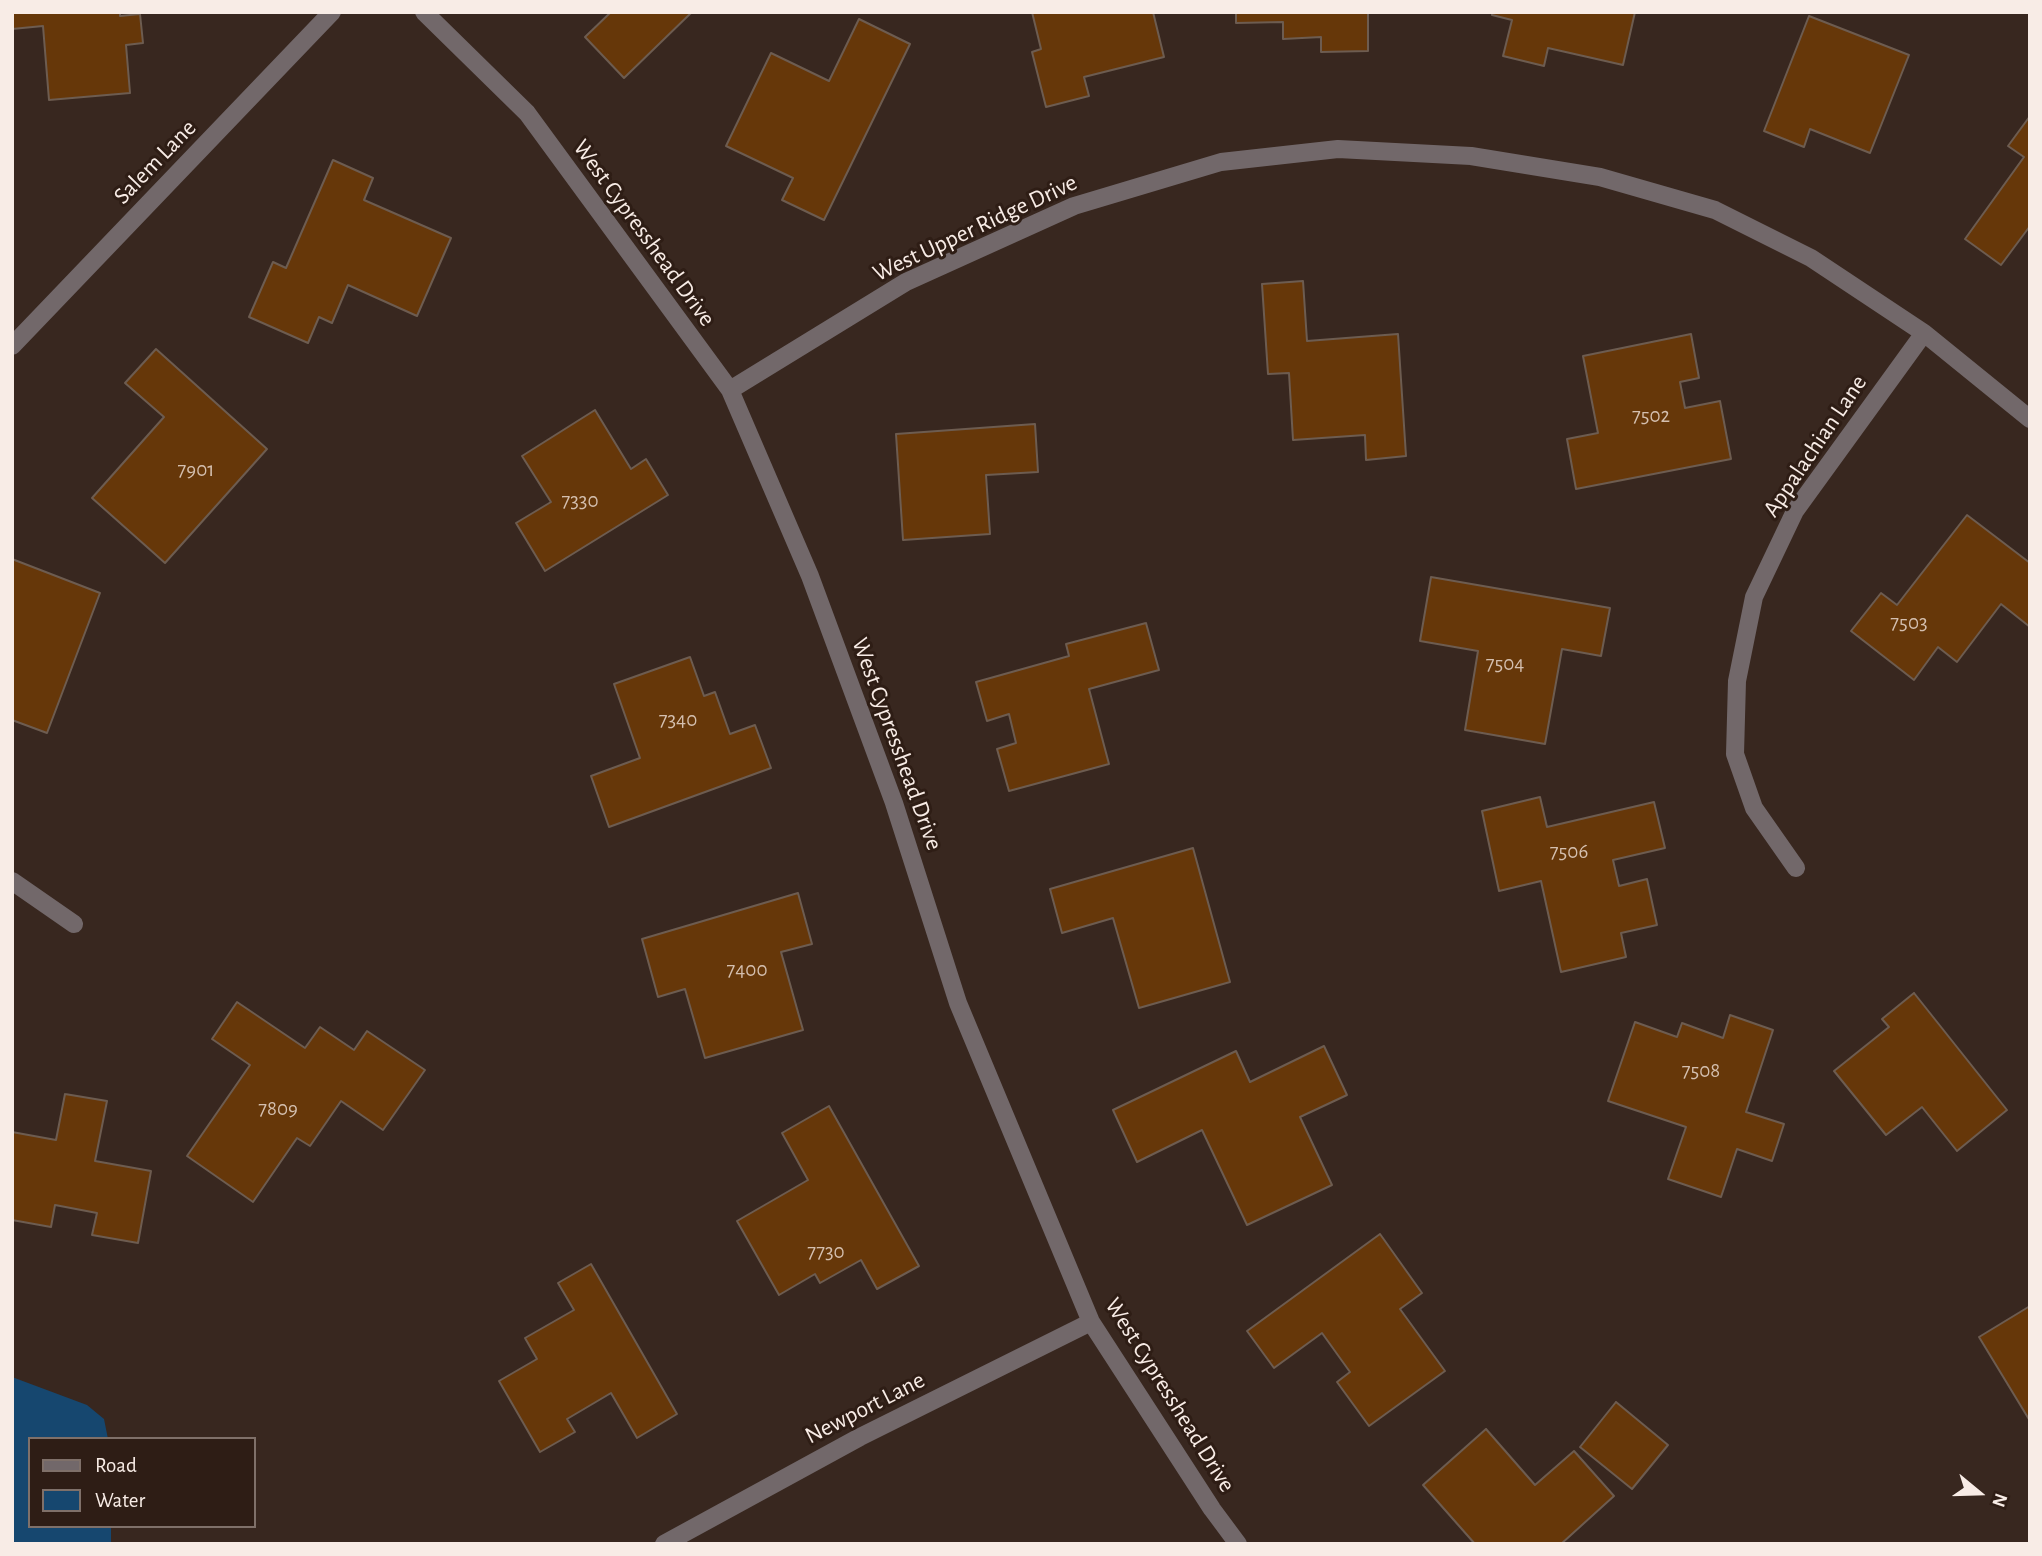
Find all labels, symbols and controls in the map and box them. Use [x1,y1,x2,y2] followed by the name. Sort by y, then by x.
[108,114,202,210] street label: Salem Lane
[567,134,721,332] street label: West Cypresshead Drive
[868,168,1082,288] street label: West Upper Ridge Drive
[1757,370,1873,522] street label: Appalachian Lane
[1632,403,1670,429] house number: 7502
[178,457,214,483] house number: 7901
[561,488,599,514] house number: 7330
[1890,610,1928,636] house number: 7503
[845,634,949,854] street label: West Cypresshead Drive
[1486,651,1524,677] house number: 7504
[659,707,697,733] house number: 7340
[1550,839,1588,865] house number: 7506
[726,957,768,983] house number: 7400
[1682,1058,1720,1084] house number: 7508
[258,1096,298,1122] house number: 7809
[807,1239,845,1265] house number: 7730
[1098,1292,1242,1498] street label: West Cypresshead Drive
[800,1366,930,1450] street label: Newport Lane
[28,1437,256,1528] legend
[95,1455,137,1476] text: Road
[1944,1458,2014,1528] north arrow
[95,1490,145,1511] text: Water
[1988,1491,2010,1509] text: N

